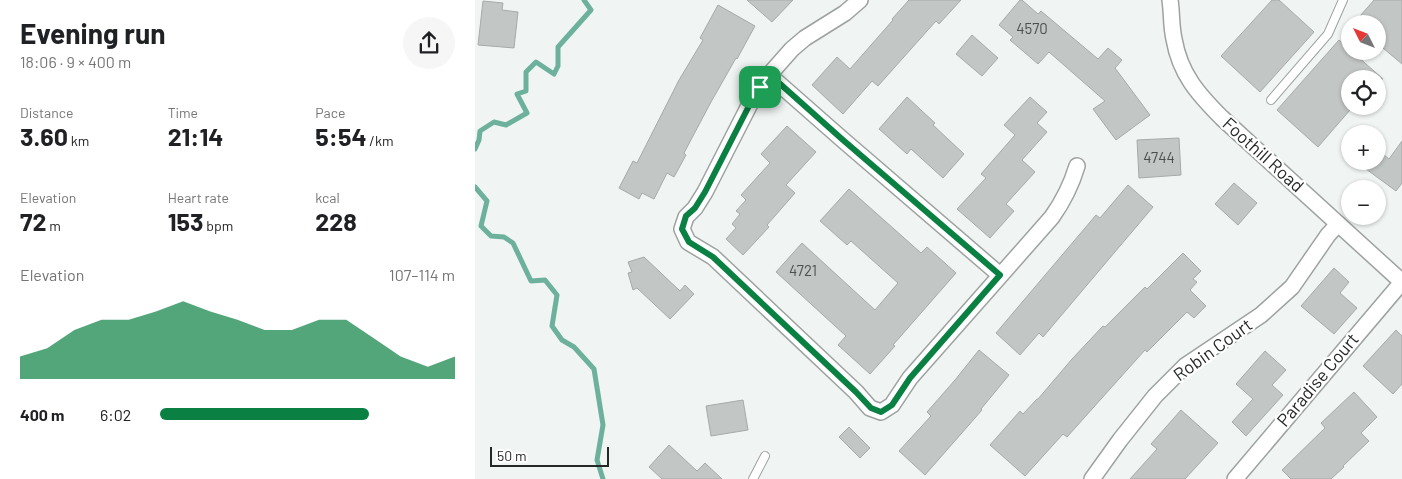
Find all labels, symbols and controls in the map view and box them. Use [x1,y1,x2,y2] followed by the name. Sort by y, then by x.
[1341,15,1386,60] north arrow
[1341,15,1386,225] map controls
[20,16,166,50] text: Evening run
[403,17,455,69] button: share
[1016,19,1048,37] house number: 4570
[20,52,131,71] text: 18:06 · 9 × 400 m
[739,66,781,108] pin
[1341,70,1386,115] button: locate
[746,73,774,101] icon: arrive
[20,104,73,121] text: Distance
[168,104,198,121] text: Time
[315,104,345,121] text: Pace
[1219,112,1309,196] street label: Foothill Road
[20,121,68,151] text: 3.60
[168,121,223,151] text: 21:14
[315,121,367,151] text: 5:54
[1341,125,1386,170] button: +
[68,132,89,149] text: km
[367,132,394,149] text: /km
[1143,148,1175,166] house number: 4744
[1341,180,1386,225] button: −
[20,189,76,206] text: Elevation
[168,189,229,206] text: Heart rate
[315,189,340,206] text: kcal
[20,206,46,236] text: 72
[168,206,203,236] text: 153
[315,206,357,236] text: 228
[46,217,61,234] text: m
[203,217,233,234] text: bpm
[789,261,817,279] house number: 4721
[20,265,84,284] text: Elevation
[389,265,455,284] text: 107–114 m
[1169,313,1256,385] street label: Robin Court
[1272,328,1363,431] street label: Paradise Court
[20,405,64,424] text: 400 m
[100,405,131,424] text: 6:02
[490,444,609,467] scale bar
[497,447,526,464] text: 50 m

